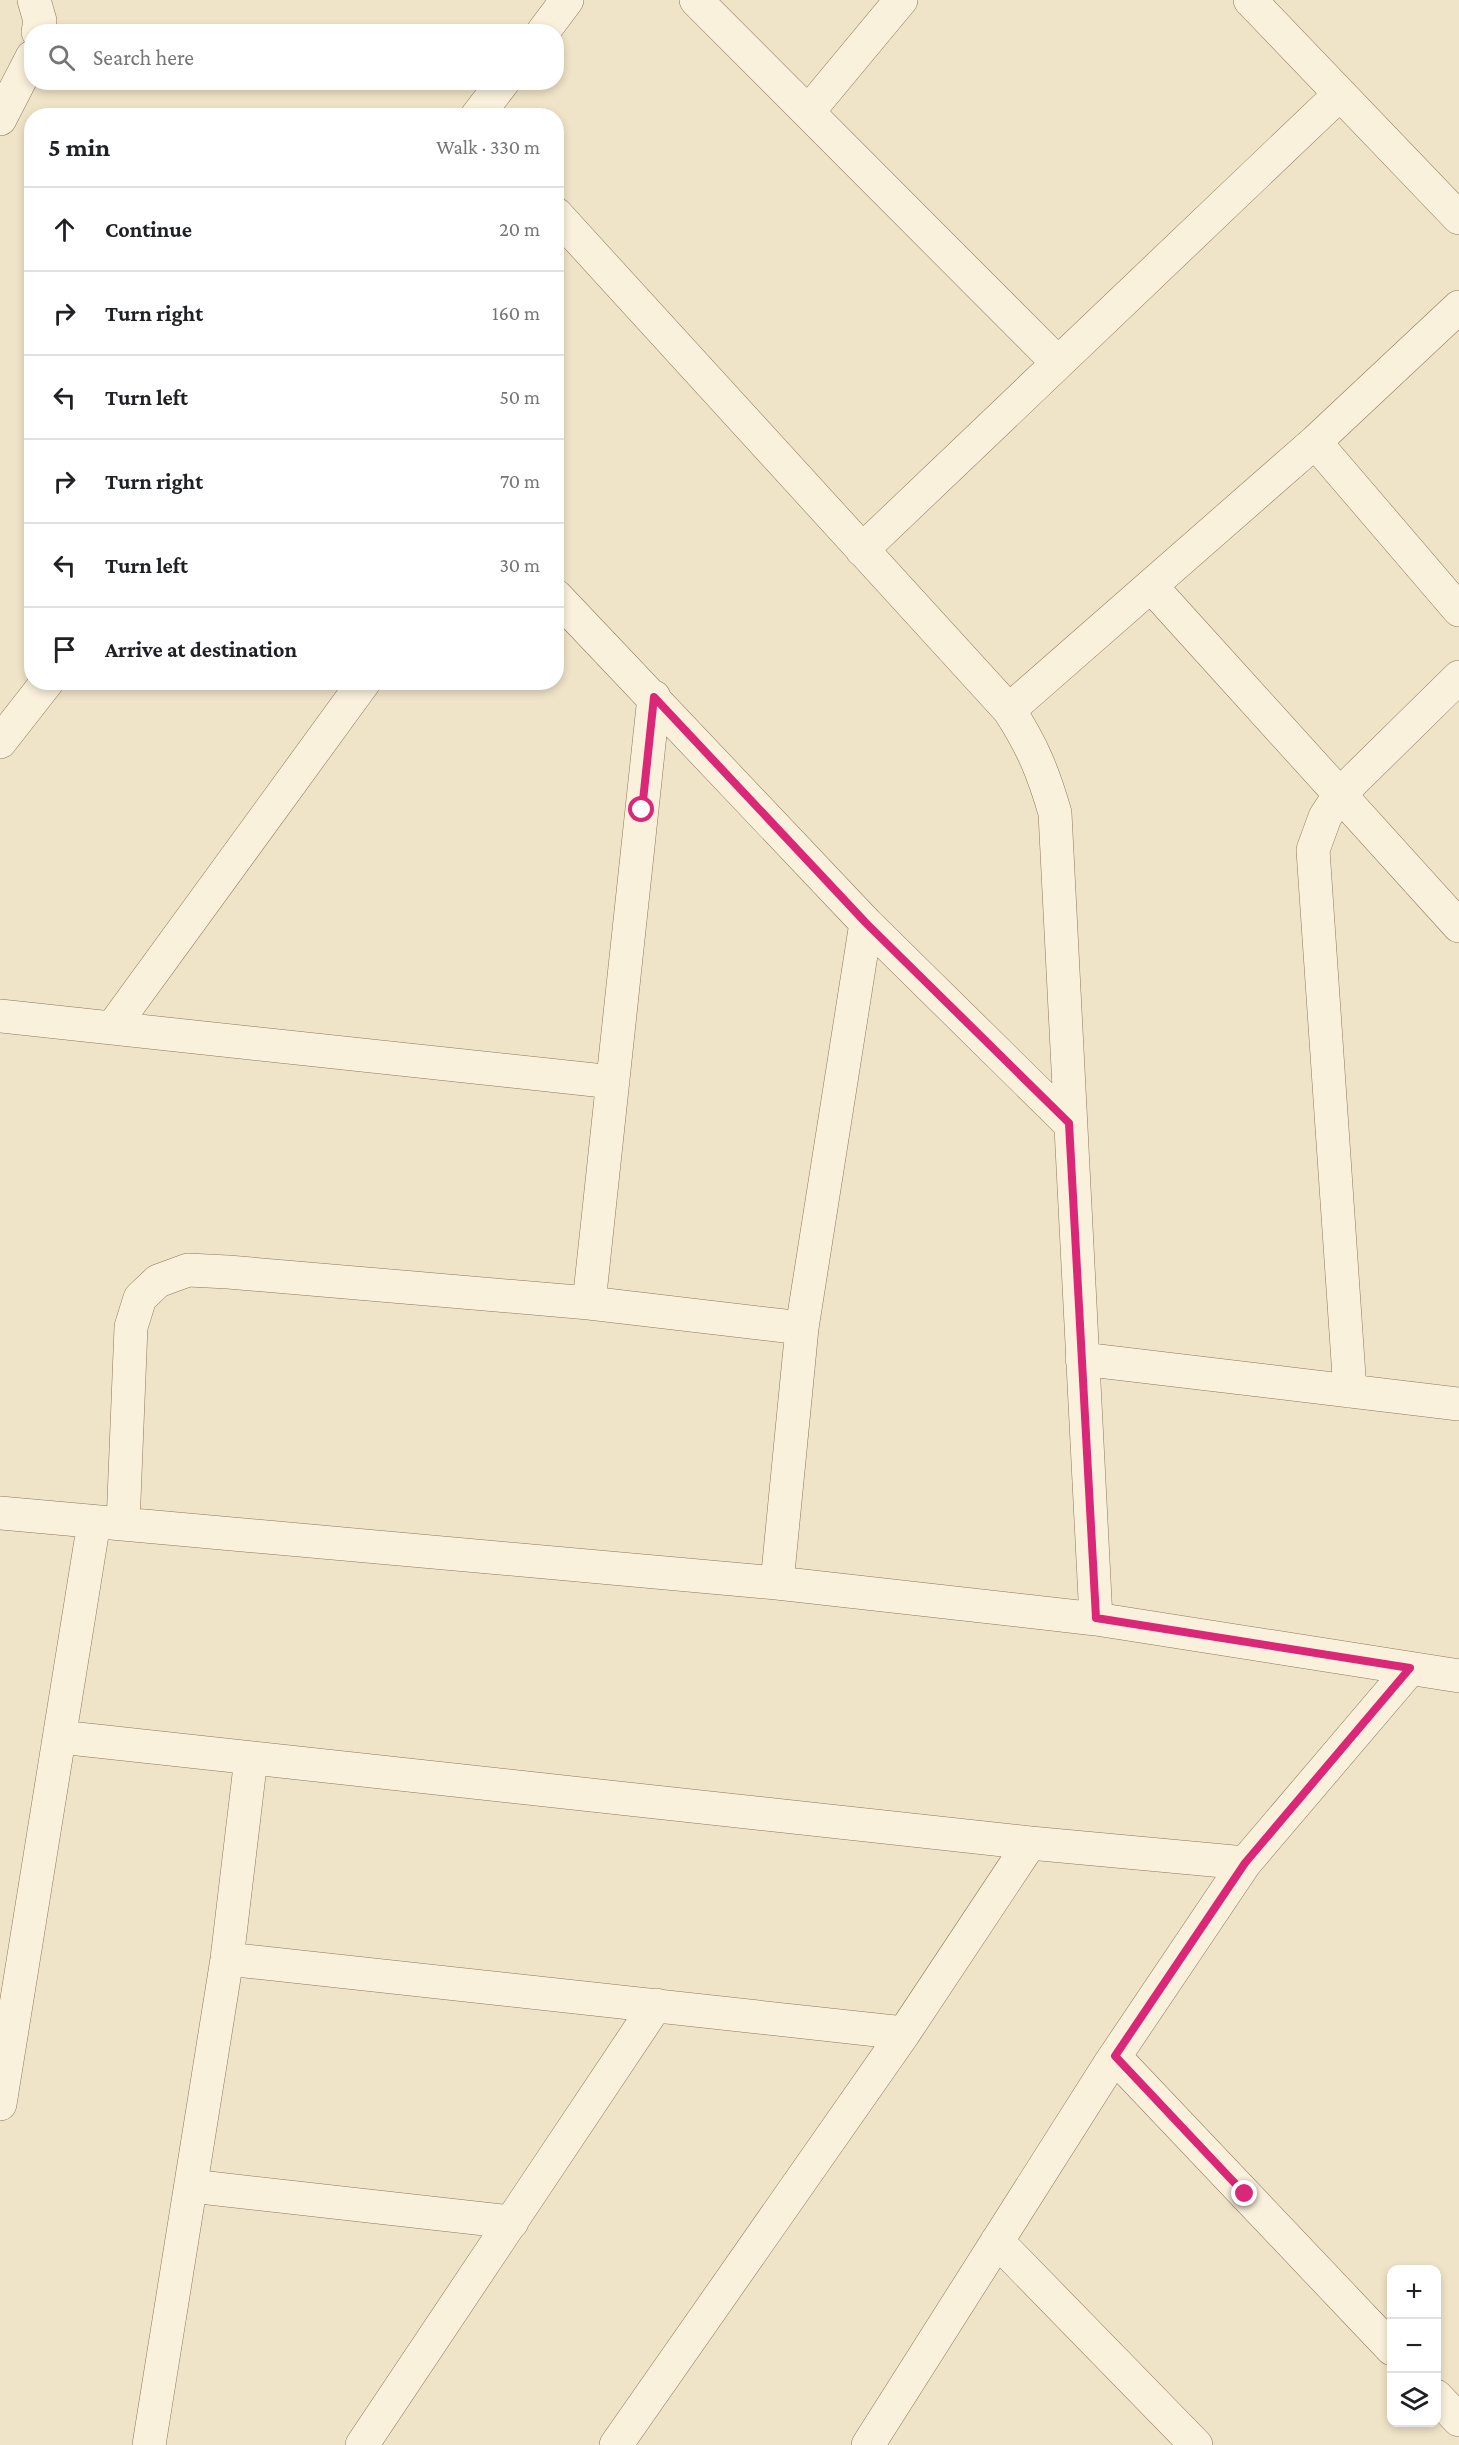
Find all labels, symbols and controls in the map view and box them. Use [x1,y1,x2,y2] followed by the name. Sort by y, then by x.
[24,24,564,90] search box
[45,41,78,74] icon: search
[93,45,194,70] text: Search here
[48,133,110,162] text: 5 min
[436,136,540,158] text: Walk · 330 m
[48,213,81,246] icon: ahead
[105,217,192,242] text: Continue
[499,218,540,240] text: 20 m
[48,297,81,330] icon: right
[105,301,203,326] text: Turn right
[492,302,540,324] text: 160 m
[48,381,81,414] icon: left
[105,385,188,410] text: Turn left
[499,386,540,408] text: 50 m
[48,465,81,498] icon: right
[105,469,203,494] text: Turn right
[500,470,540,492] text: 70 m
[48,549,81,582] icon: left
[105,553,188,578] text: Turn left
[499,554,540,576] text: 30 m
[48,633,81,666] icon: arrive
[105,637,297,662] text: Arrive at destination
[628,796,654,822] route start
[1231,2180,1257,2206] route end
[1387,2265,1441,2427] map controls
[1387,2265,1441,2319] button: +
[1387,2319,1441,2373] button: −
[1387,2373,1441,2427] button: layers

